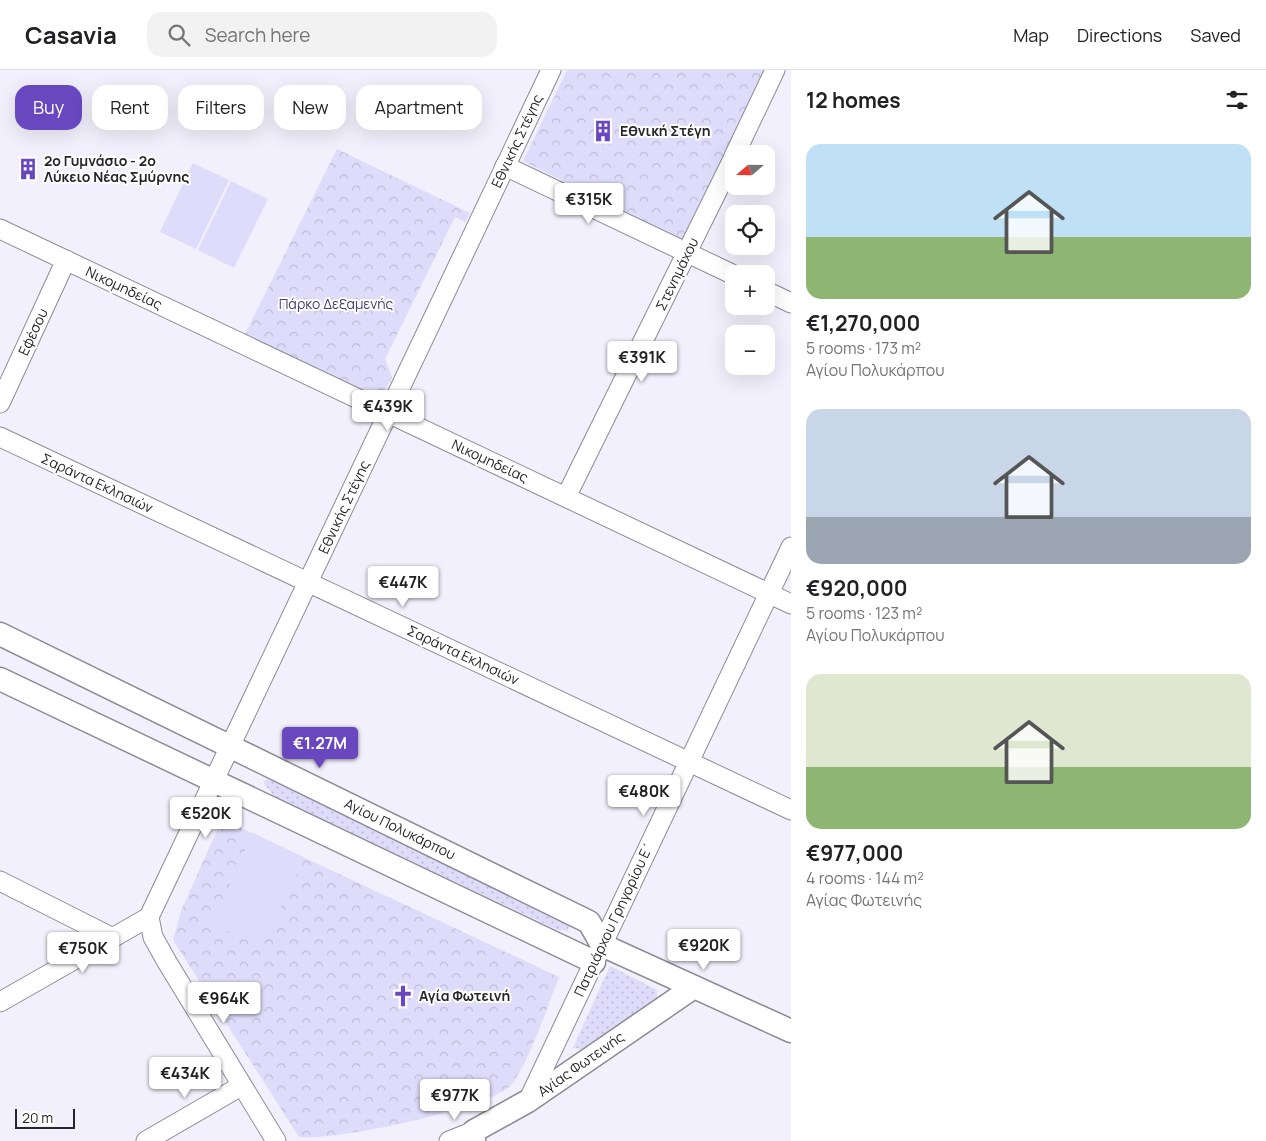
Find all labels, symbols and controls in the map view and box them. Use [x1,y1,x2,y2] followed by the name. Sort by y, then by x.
[147,12,497,57] search box
[25,18,117,51] text: Casavia
[165,21,193,49] icon: search
[205,22,310,48] text: Search here
[1013,23,1049,47] text: Map
[1077,23,1162,47] text: Directions
[1190,23,1241,47] text: Saved
[15,85,82,130] chip: Buy
[92,85,168,130] chip: Rent
[178,85,264,130] chip: Filters
[274,85,346,130] chip: New
[356,85,482,130] chip: Apartment
[806,86,901,114] text: 12 homes
[1223,86,1251,114] icon: filters
[486,91,547,191] street label: Εθνικής Στέγης
[590,118,616,144] building icon: Εθνική Στέγη
[620,121,711,140] place label: Εθνική Στέγη
[725,145,775,195] north arrow
[725,145,775,375] map controls
[44,151,189,186] place label: 2ο Γυμνάσιο - 2ο Λύκειο Νέας Σμύρνης
[15,156,41,182] building icon: 2ο Γυμνάσιο - 2ο Λύκειο Νέας Σμύρνης
[984,177,1074,267] icon: home
[554,182,624,225] pin: €315K
[566,188,612,210] text: €315K
[725,205,775,255] button: locate
[651,234,702,313] street label: Στενημάχου
[83,261,166,314] street label: Νικομηδείας
[725,265,775,315] button: +
[279,294,394,313] park label: Πάρκο Δεξαμενής
[13,305,52,358] street label: Εφέσου
[806,309,920,337] text: €1,270,000
[725,325,775,375] button: −
[806,337,921,359] text: 5 rooms · 173 m²
[607,340,677,383] pin: €391K
[618,346,666,368] text: €391K
[806,359,944,381] text: Αγίου Πολυκάρπου
[353,390,423,432] pin: €439K
[363,395,413,417] text: €439K
[449,434,532,487] street label: Νικομηδείας
[984,442,1074,532] icon: home
[38,448,156,517] street label: Σαράντα Εκλησιών
[313,457,374,557] street label: Εθνικής Στέγης
[368,566,438,608] pin: €447K
[379,571,427,593] text: €447K
[806,574,908,602] text: €920,000
[806,602,922,624] text: 5 rooms · 123 m²
[404,620,522,689] street label: Σαράντα Εκλησιών
[806,624,944,646] text: Αγίου Πολυκάρπου
[984,707,1074,797] icon: home
[279,726,361,769] pin: €1.27M
[293,732,347,754] text: €1.27M
[609,774,679,817] pin: €480K
[618,780,670,802] text: €480K
[342,793,459,864] street label: Αγίου Πολυκάρπου
[171,796,241,839] pin: €520K
[181,802,231,824] text: €520K
[569,838,658,999] street label: Πατριάρχου Γρηγορίου Ε΄
[806,839,903,867] text: €977,000
[806,867,924,889] text: 4 rooms · 144 m²
[806,889,922,911] text: Αγίας Φωτεινής
[669,928,739,971] pin: €920K
[48,932,118,974] pin: €750K
[678,934,730,956] text: €920K
[58,937,108,959] text: €750K
[189,982,259,1024] pin: €964K
[390,983,416,1009] church icon: Αγία Φωτεινή
[419,986,510,1005] place label: Αγία Φωτεινή
[199,987,249,1009] text: €964K
[534,1027,628,1100] street label: Αγίας Φωτεινής
[150,1056,220,1099] pin: €434K
[160,1062,210,1084] text: €434K
[420,1078,490,1121] pin: €977K
[431,1084,479,1106] text: €977K
[15,1106,75,1129] scale bar
[22,1108,53,1127] text: 20 m

